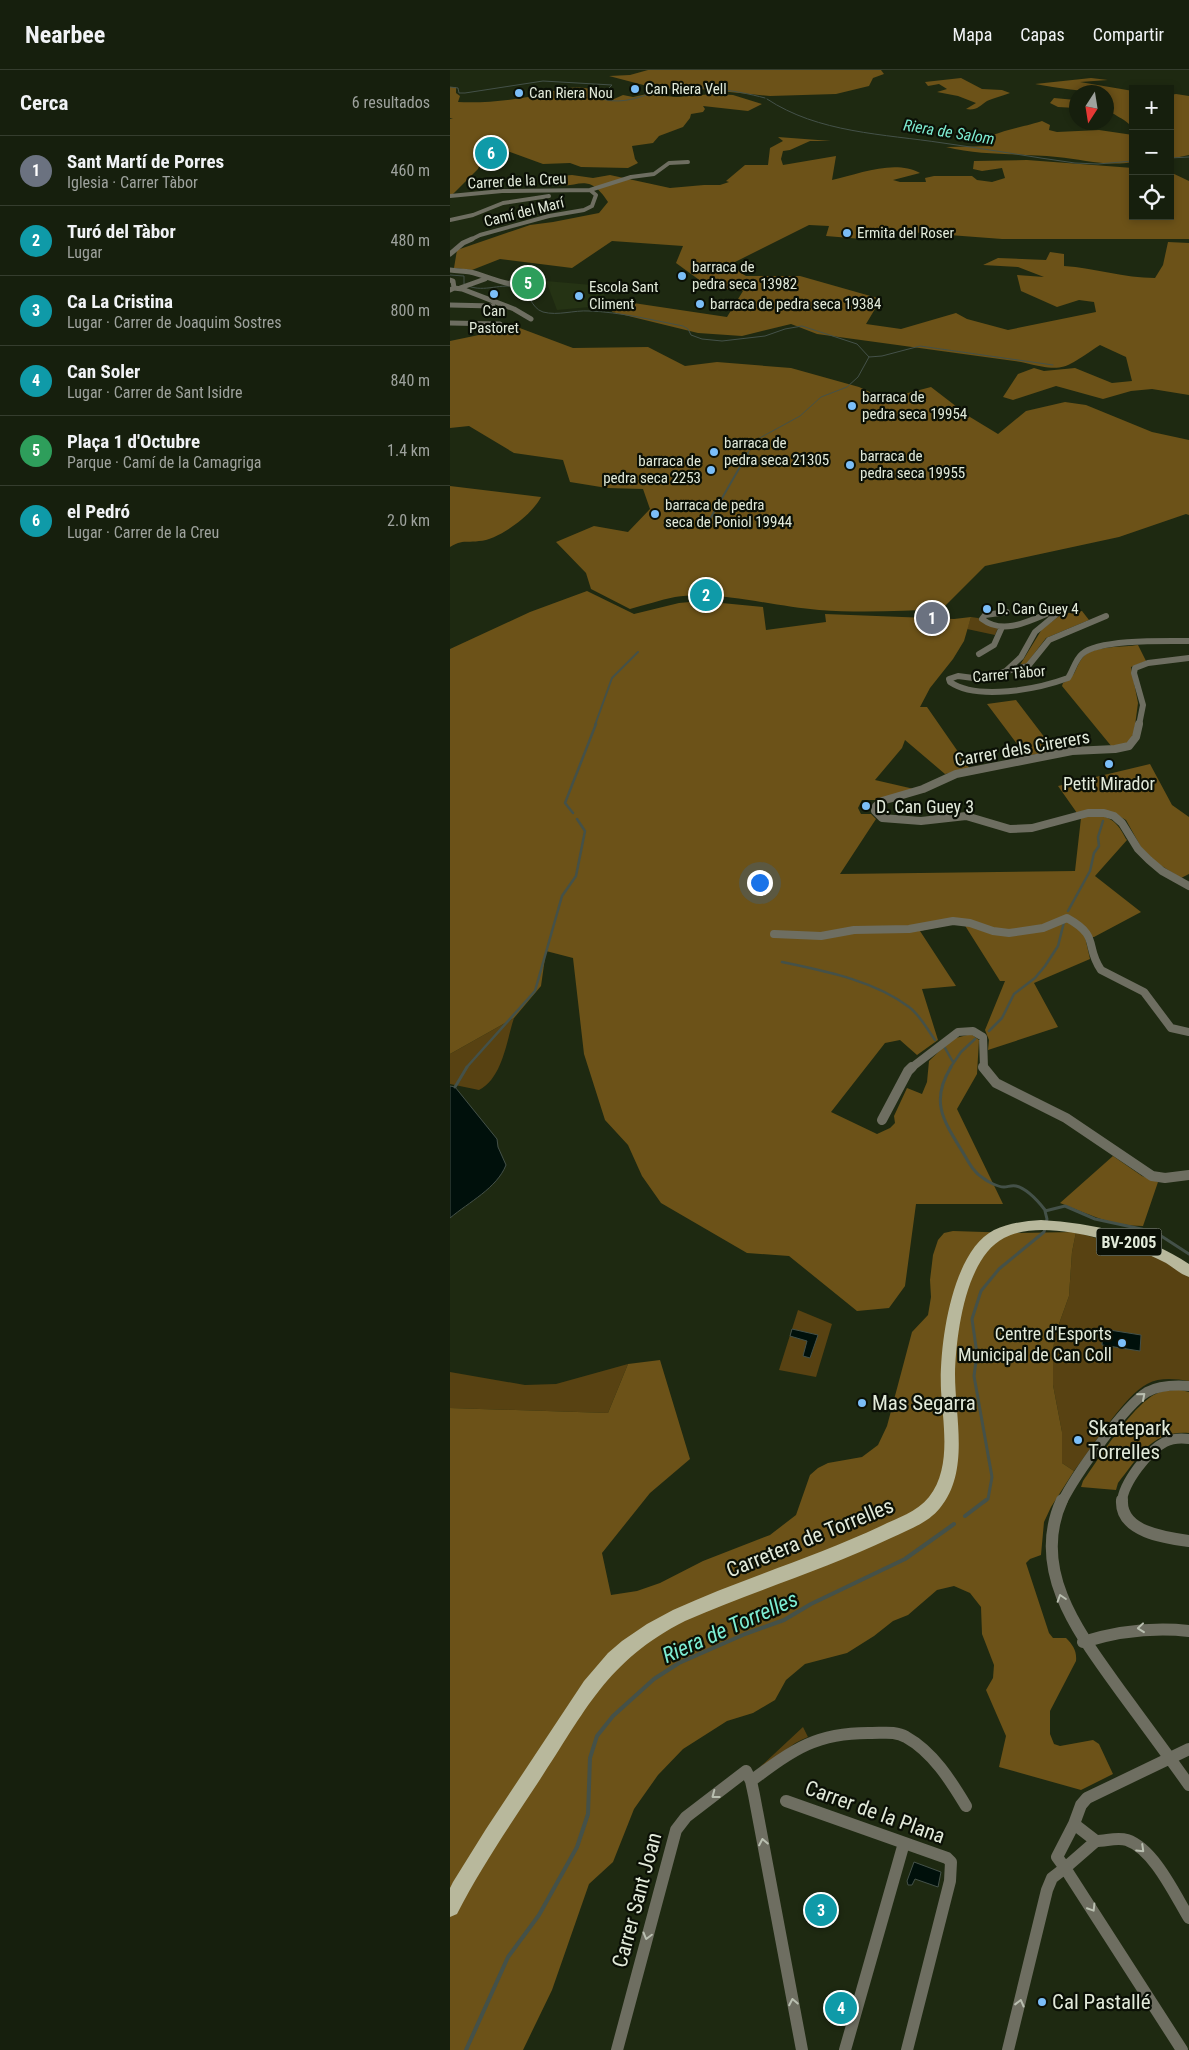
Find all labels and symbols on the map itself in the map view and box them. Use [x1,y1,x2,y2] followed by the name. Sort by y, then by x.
[645,80,727,98] place label: Can Riera Vell
[629,83,641,95] marker: Can Riera Vell
[529,84,613,102] place label: Can Riera Nou
[1069,85,1114,130] north arrow
[513,87,525,99] marker: Can Riera Nou
[902,115,996,149] water label: Riera de Salom
[475,134,507,172] pin: 6
[467,169,567,193] street label: Carrer de la Creu
[482,193,567,231] street label: Camí del Marí
[857,224,955,242] place label: Ermita del Roser
[841,227,853,239] marker: Ermita del Roser
[692,258,797,293] place label: barraca de pedra seca 13982
[512,264,544,302] pin: 5
[676,270,688,282] marker: barraca de pedra seca 13982
[589,278,659,313] place label: Escola Sant Climent
[488,288,500,300] marker: Can Pastoret
[573,290,585,302] marker: Escola Sant Climent
[710,295,881,313] place label: barraca de pedra seca 19384
[694,298,706,310] marker: barraca de pedra seca 19384
[469,302,519,337] place label: Can Pastoret
[862,388,967,423] place label: barraca de pedra seca 19954
[846,400,858,412] marker: barraca de pedra seca 19954
[724,434,829,469] place label: barraca de pedra seca 21305
[708,446,720,458] marker: barraca de pedra seca 21305
[860,447,965,482] place label: barraca de pedra seca 19955
[603,452,701,487] place label: barraca de pedra seca 2253
[844,459,856,471] marker: barraca de pedra seca 19955
[705,464,717,476] marker: barraca de pedra seca 2253
[665,496,792,531] place label: barraca de pedra seca de Poniol 19944
[649,508,661,520] marker: barraca de pedra seca de Poniol 19944
[690,576,722,614] pin: 2
[916,599,948,637] pin: 1
[997,600,1079,618] place label: D. Can Guey 4
[981,603,993,615] marker: D. Can Guey 4
[972,662,1047,686] street label: Carrer Tàbor
[953,726,1091,770] street label: Carrer dels Cirerers
[1103,758,1115,770] marker: Petit Mirador
[1063,773,1156,794] place label: Petit Mirador
[876,796,974,817] place label: D. Can Guey 3
[860,800,872,812] marker: D. Can Guey 3
[747,870,773,896] your location
[1096,1228,1162,1256] road number: BV-2005
[958,1323,1112,1365] place label: Centre d'Esports Municipal de Can Coll
[1116,1337,1128,1349] marker: Centre d'Esports Municipal de Can Coll
[872,1391,976,1415] place label: Mas Segarra
[1136,1393,1145,1402] one-way arrow
[856,1397,868,1409] marker: Mas Segarra
[1088,1416,1171,1464] place label: Skatepark Torrelles
[1072,1434,1084,1446] marker: Skatepark Torrelles
[723,1494,897,1582] street label: Carretera de Torrelles
[658,1586,802,1668] water label: Riera de Torrelles
[1057,1595,1067,1603] one-way arrow
[1136,1622,1144,1633] one-way arrow
[802,1776,948,1848] street label: Carrer de la Plana
[711,1789,721,1798] one-way arrow
[607,1830,667,1970] street label: Carrer Sant Joan
[758,1838,769,1847] one-way arrow
[1135,1843,1144,1852] one-way arrow
[805,1891,837,1929] pin: 3
[1085,1903,1095,1912] one-way arrow
[643,1931,653,1939] one-way arrow
[825,1989,857,2027] pin: 4
[1052,1990,1151,2014] place label: Cal Pastallé
[1036,1996,1048,2008] marker: Cal Pastallé
[789,1998,799,2007] one-way arrow
[1014,1998,1025,2007] one-way arrow

